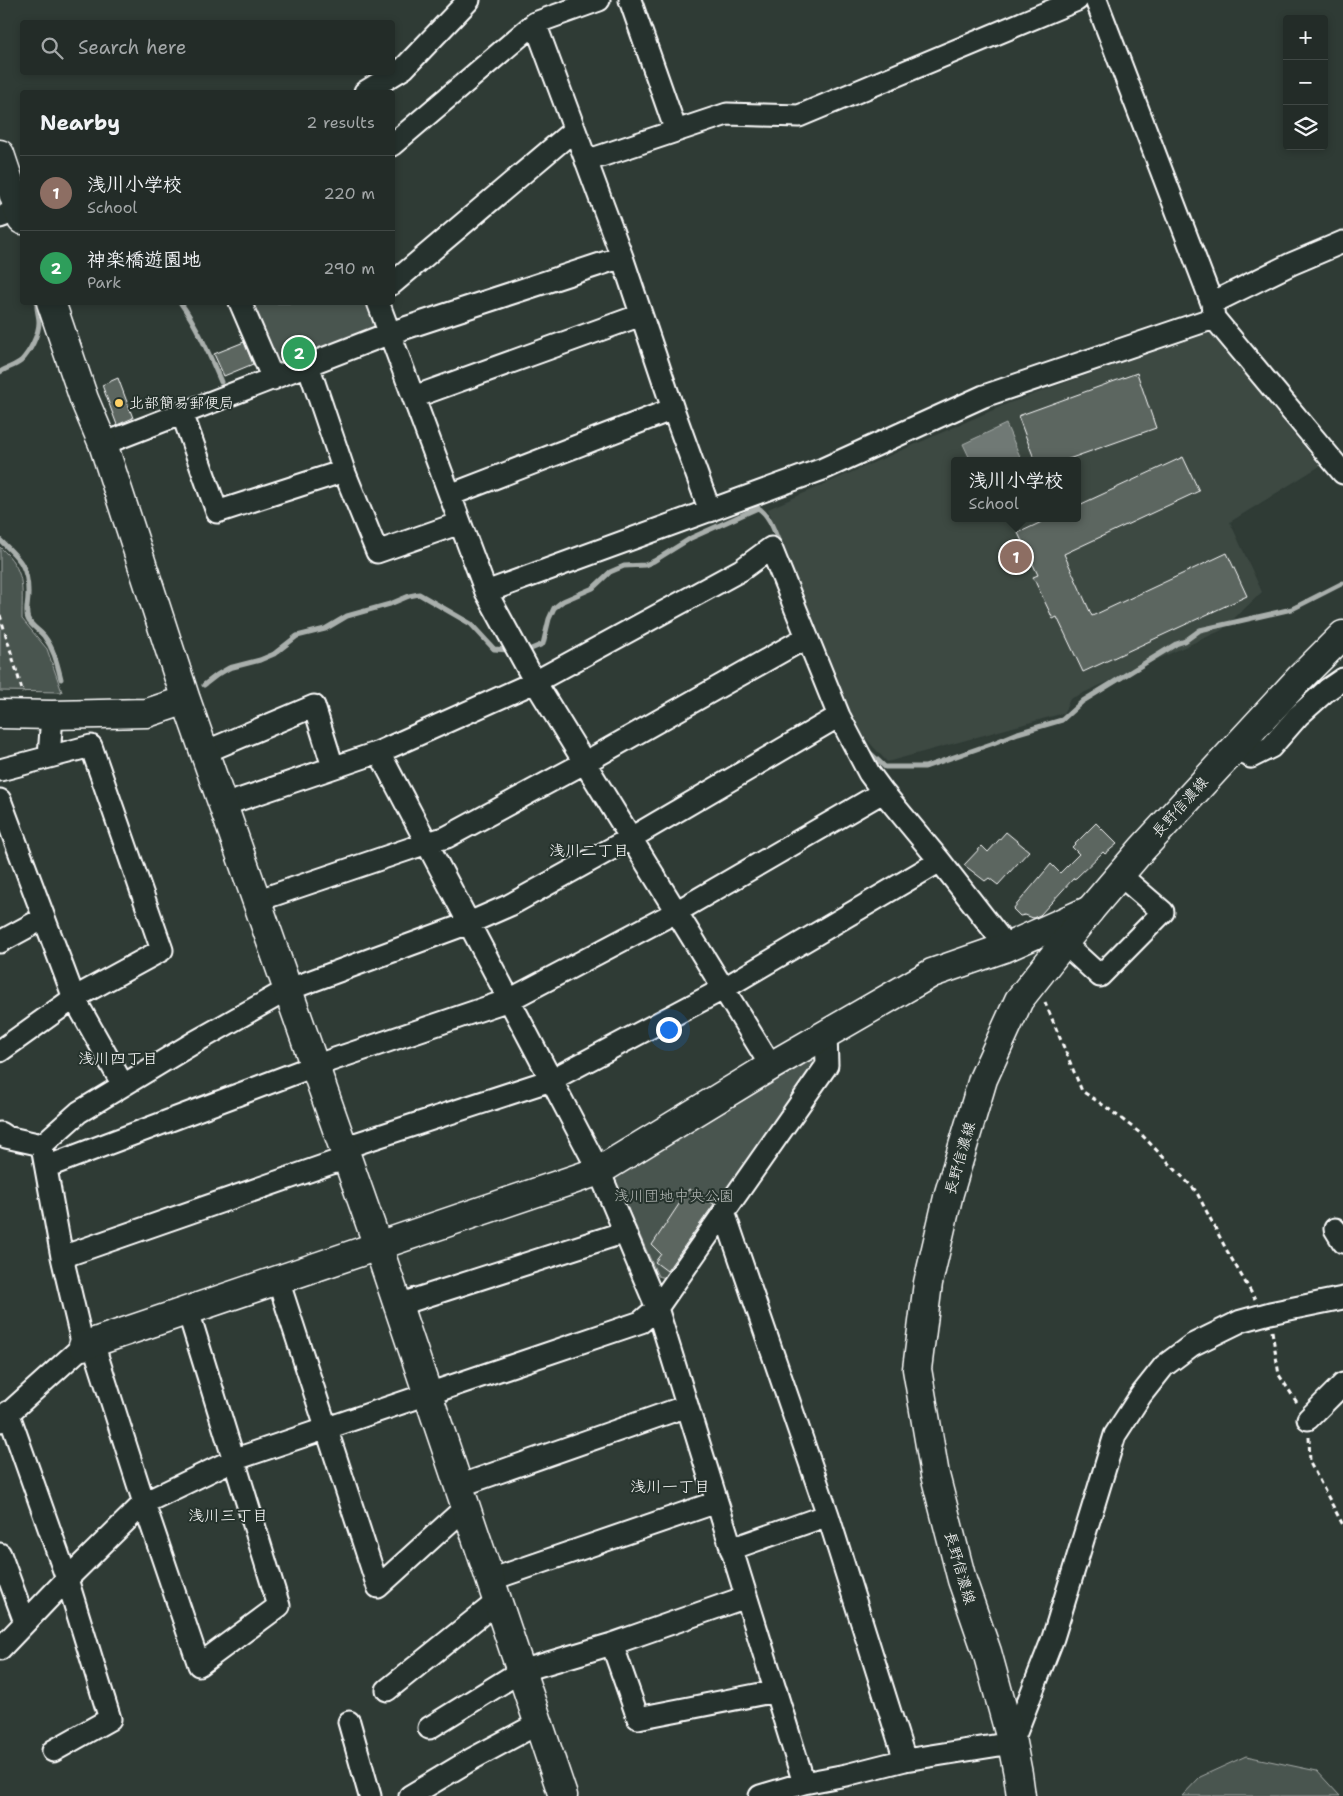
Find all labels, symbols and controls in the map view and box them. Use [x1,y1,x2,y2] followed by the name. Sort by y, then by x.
[1283,15,1328,150] map controls
[1283,15,1328,60] button: +
[20,20,395,75] search box
[38,34,66,62] icon: search
[78,35,187,60] text: Search here
[1283,60,1328,105] button: −
[1283,105,1328,150] button: layers
[40,109,120,137] text: Nearby
[306,112,375,133] text: 2 results
[87,172,182,197] text: 浅川小学校
[52,183,60,204] text: 1
[323,183,375,204] text: 220 m
[87,197,137,218] text: School
[87,247,201,272] text: 神楽橋遊園地
[50,258,62,279] text: 2
[323,258,375,279] text: 290 m
[87,272,121,293] text: Park
[283,334,315,372] pin: 2
[129,393,234,413] place label: 北部簡易郵便局
[113,397,125,409] marker: 北部簡易郵便局
[951,457,1081,522] popup
[968,468,1064,493] text: 浅川小学校
[968,493,1019,514] text: School
[1000,538,1032,576] pin: 1
[1147,772,1213,842] street label: 長野信濃線
[549,840,629,861] district label: 浅川二丁目
[656,1017,682,1043] your location
[78,1048,158,1069] district label: 浅川四丁目
[940,1119,980,1197] street label: 長野信濃線
[614,1186,734,1206] park label: 浅川団地中央公園
[630,1476,710,1497] district label: 浅川一丁目
[188,1505,268,1526] district label: 浅川三丁目
[940,1529,980,1607] street label: 長野信濃線

